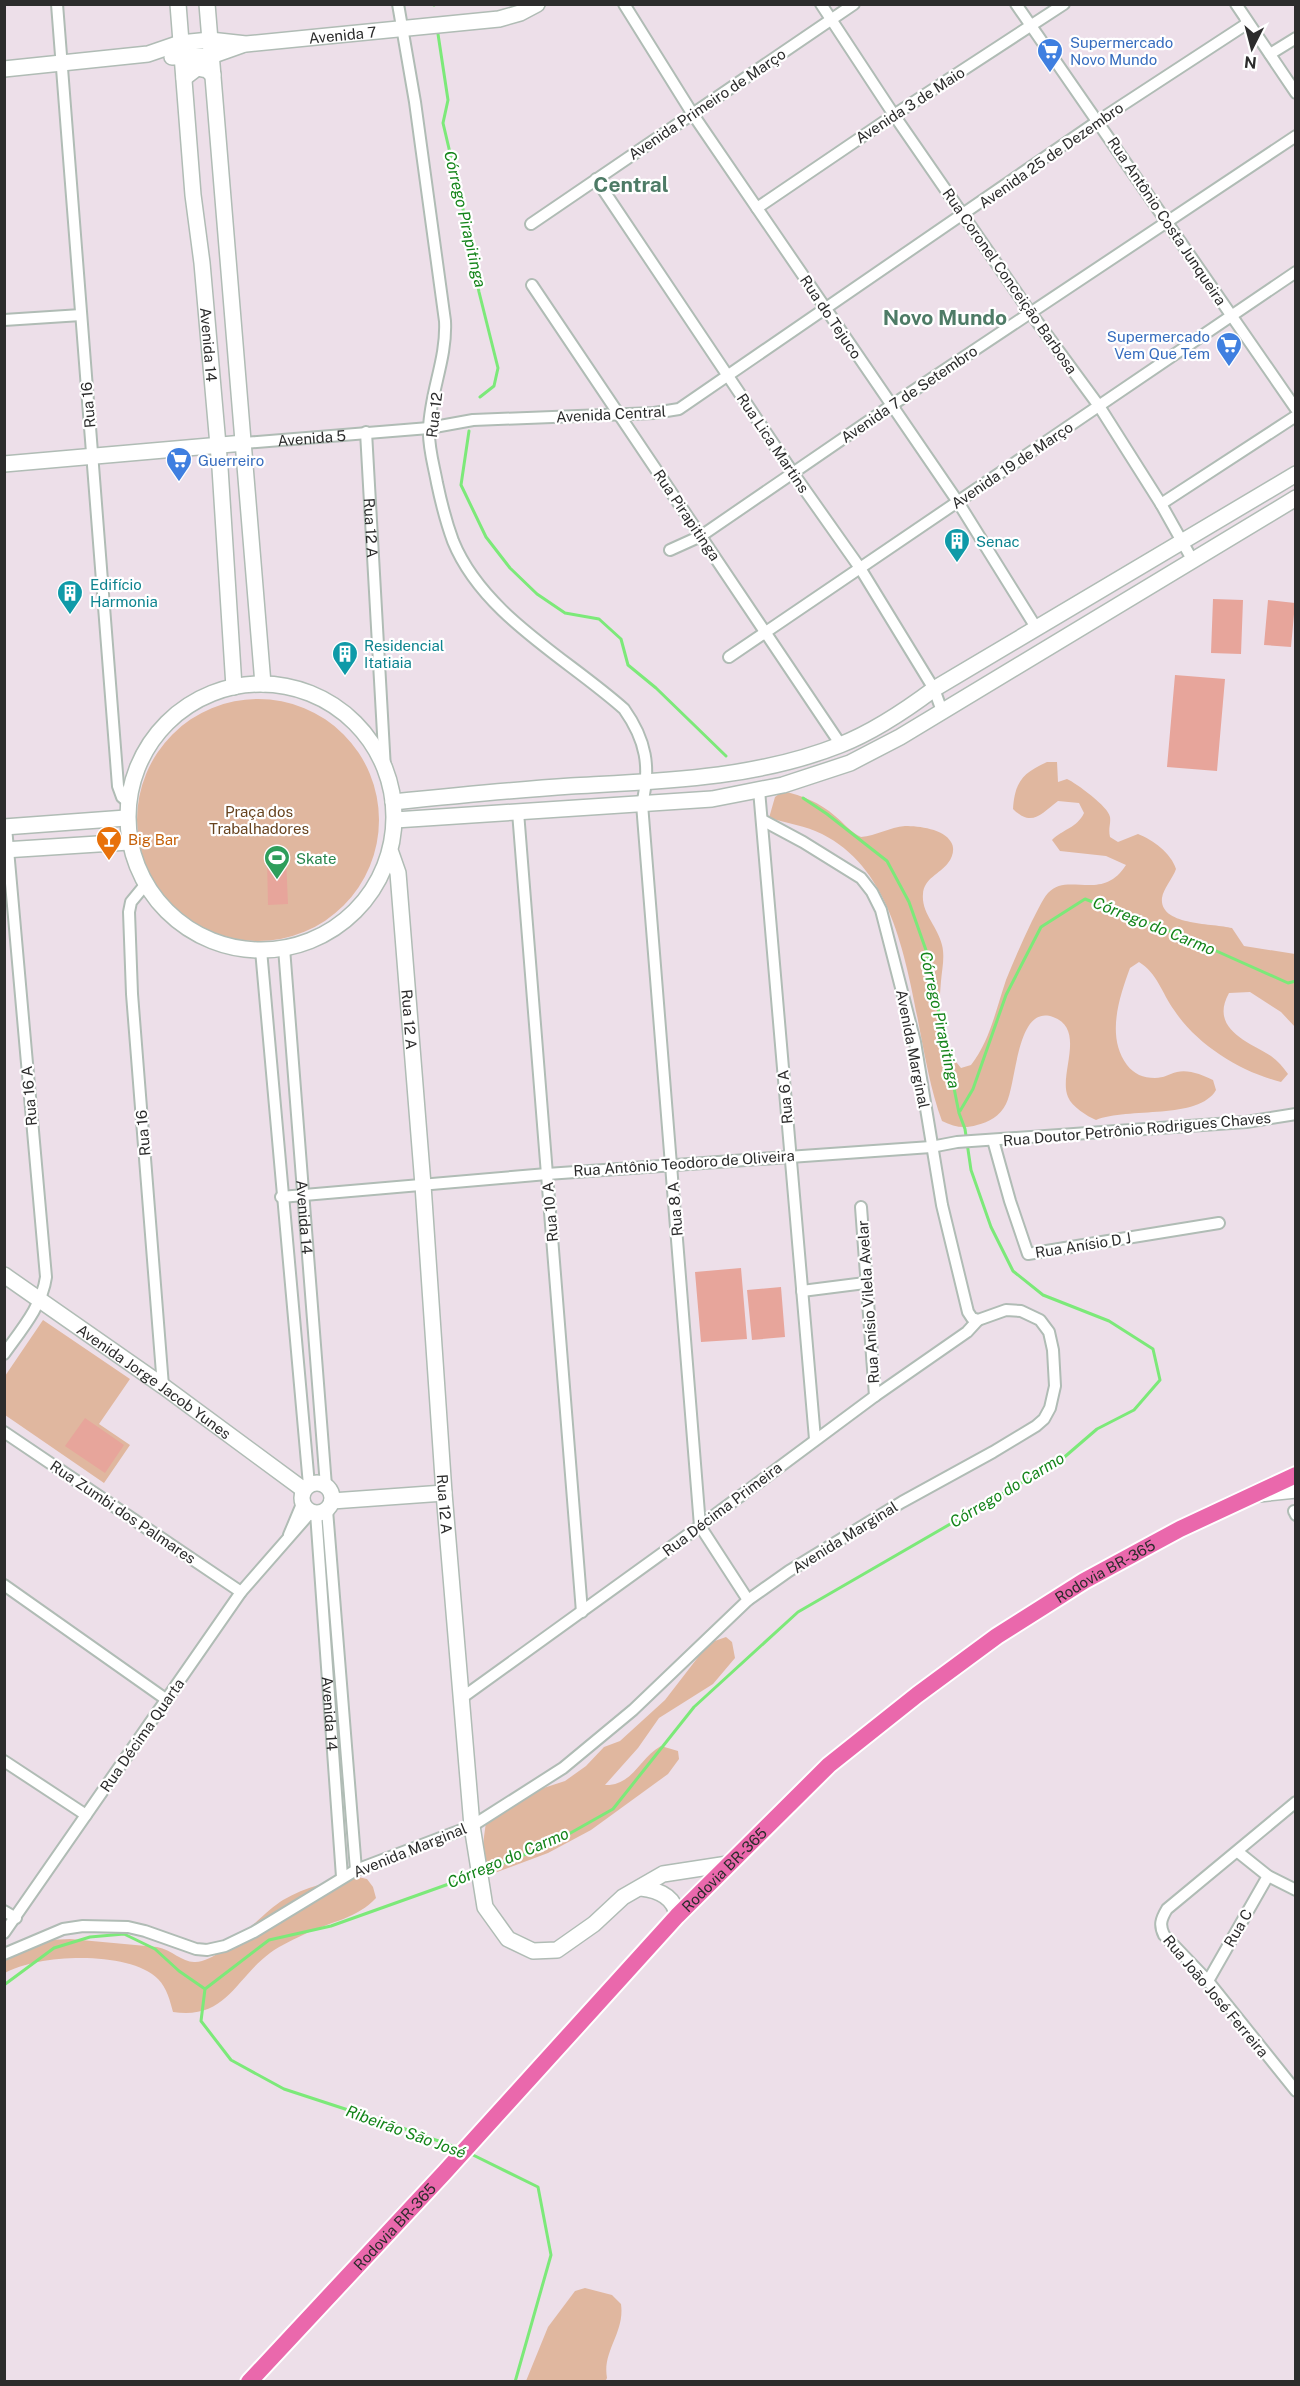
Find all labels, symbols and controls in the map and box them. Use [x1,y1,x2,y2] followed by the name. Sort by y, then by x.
[1222,18,1282,78] north arrow
[308,23,377,46] street label: Avenida 7
[1070,34,1173,68] place label: Supermercado Novo Mundo
[1035,36,1065,74] supermarket icon: Supermercado Novo Mundo
[625,45,789,163] street label: Avenida Primeiro de Março
[1243,52,1258,73] text: N
[852,63,968,147] street label: Avenida 3 de Maio
[975,99,1127,211] street label: Avenida 25 de Dezembro
[1104,134,1230,308] street label: Rua Antônio Costa Junqueira
[440,149,490,289] water label: Córrego Pirapitinga
[593,172,669,197] district label: Central
[939,185,1081,377] street label: Rua Coronel Conceição Barbosa
[797,272,865,362] street label: Rua do Tejuco
[883,305,1007,330] district label: Novo Mundo
[197,307,221,382] street label: Avenida 14
[1107,328,1210,362] place label: Supermercado Vem Que Tem
[1214,330,1244,368] supermarket icon: Supermercado Vem Que Tem
[838,342,980,446] street label: Avenida 7 de Setembro
[78,381,98,429] street label: Rua 16
[734,390,812,496] street label: Rua Lica Martins
[423,391,445,439] street label: Rua 12
[555,403,667,425] street label: Avenida Central
[948,418,1076,512] street label: Avenida 19 de Março
[277,426,347,449] street label: Avenida 5
[164,445,194,483] supermarket icon: Guerreiro
[198,452,264,469] place label: Guerreiro
[650,466,724,564] street label: Rua Pirapitinga
[361,497,382,559] street label: Rua 12 A
[942,526,972,564] building icon: Senac
[976,533,1020,550] place label: Senac
[90,576,158,610] place label: Edifício Harmonia
[55,578,85,616] building icon: Edifício Harmonia
[364,637,444,671] place label: Residencial Itatiaia
[330,639,360,677] building icon: Residencial Itatiaia
[209,803,309,837] park label: Praça dos Trabalhadores
[94,824,124,862] bar icon: Big Bar
[128,831,179,848] place label: Big Bar
[262,843,292,881] sports icon: Skate
[296,850,336,867] place label: Skate
[1090,893,1218,959] water label: Córrego do Carmo
[916,950,964,1090] water label: Córrego Pirapitinga
[893,988,933,1110] street label: Avenida Marginal
[399,989,421,1050] street label: Rua 12 A
[18,1065,40,1127] street label: Rua 16 A
[774,1069,796,1125] street label: Rua 6 A
[133,1109,153,1157] street label: Rua 16
[1002,1109,1272,1149] street label: Rua Doutor Petrônio Rodrigues Chaves
[573,1147,795,1179] street label: Rua Antônio Teodoro de Oliveira
[294,1179,316,1255] street label: Avenida 14
[539,1181,561,1243] street label: Rua 10 A
[664,1181,686,1237] street label: Rua 8 A
[854,1220,882,1384] street label: Rua Anísio Vilela Avelar
[1034,1229,1132,1261] street label: Rua Anísio D J
[74,1320,235,1442] street label: Avenida Jorge Jacob Yunes
[946,1448,1068,1532] water label: Córrego do Carmo
[47,1457,199,1567] street label: Rua Zumbi dos Palmares
[659,1459,785,1559] street label: Rua Décima Primeira
[434,1474,456,1535] street label: Rua 12 A
[789,1498,901,1576] street label: Avenida Marginal
[1052,1536,1158,1606] street label: Rodovia BR-365
[97,1675,187,1795] street label: Rua Décima Quarta
[319,1676,341,1751] street label: Avenida 14
[351,1820,469,1880] street label: Avenida Marginal
[444,1824,572,1892] water label: Córrego do Carmo
[678,1824,770,1915] street label: Rodovia BR-365
[1220,1906,1256,1950] street label: Rua C
[1160,1932,1272,2060] street label: Rua João José Ferreira
[343,2101,469,2163] water label: Ribeirão São José
[350,2179,439,2273] street label: Rodovia BR-365

